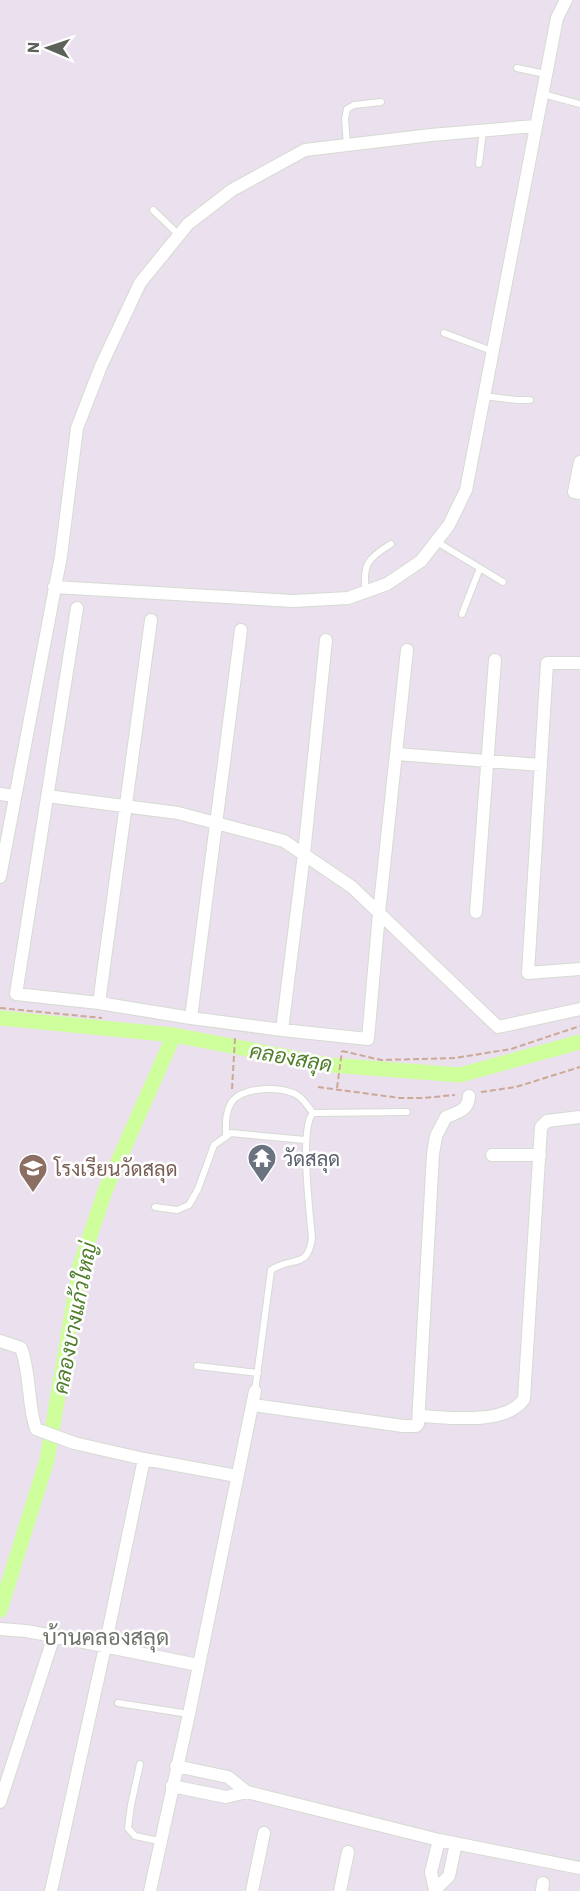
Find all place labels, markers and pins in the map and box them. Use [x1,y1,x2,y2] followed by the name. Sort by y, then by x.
[246,1142,278,1184] temple icon: วัดสลุด
[283,1145,340,1173] place label: วัดสลุด
[17,1152,49,1194] school or university icon: โรงเรียนวัดสลุด
[53,1155,178,1183] place label: โรงเรียนวัดสลุด

